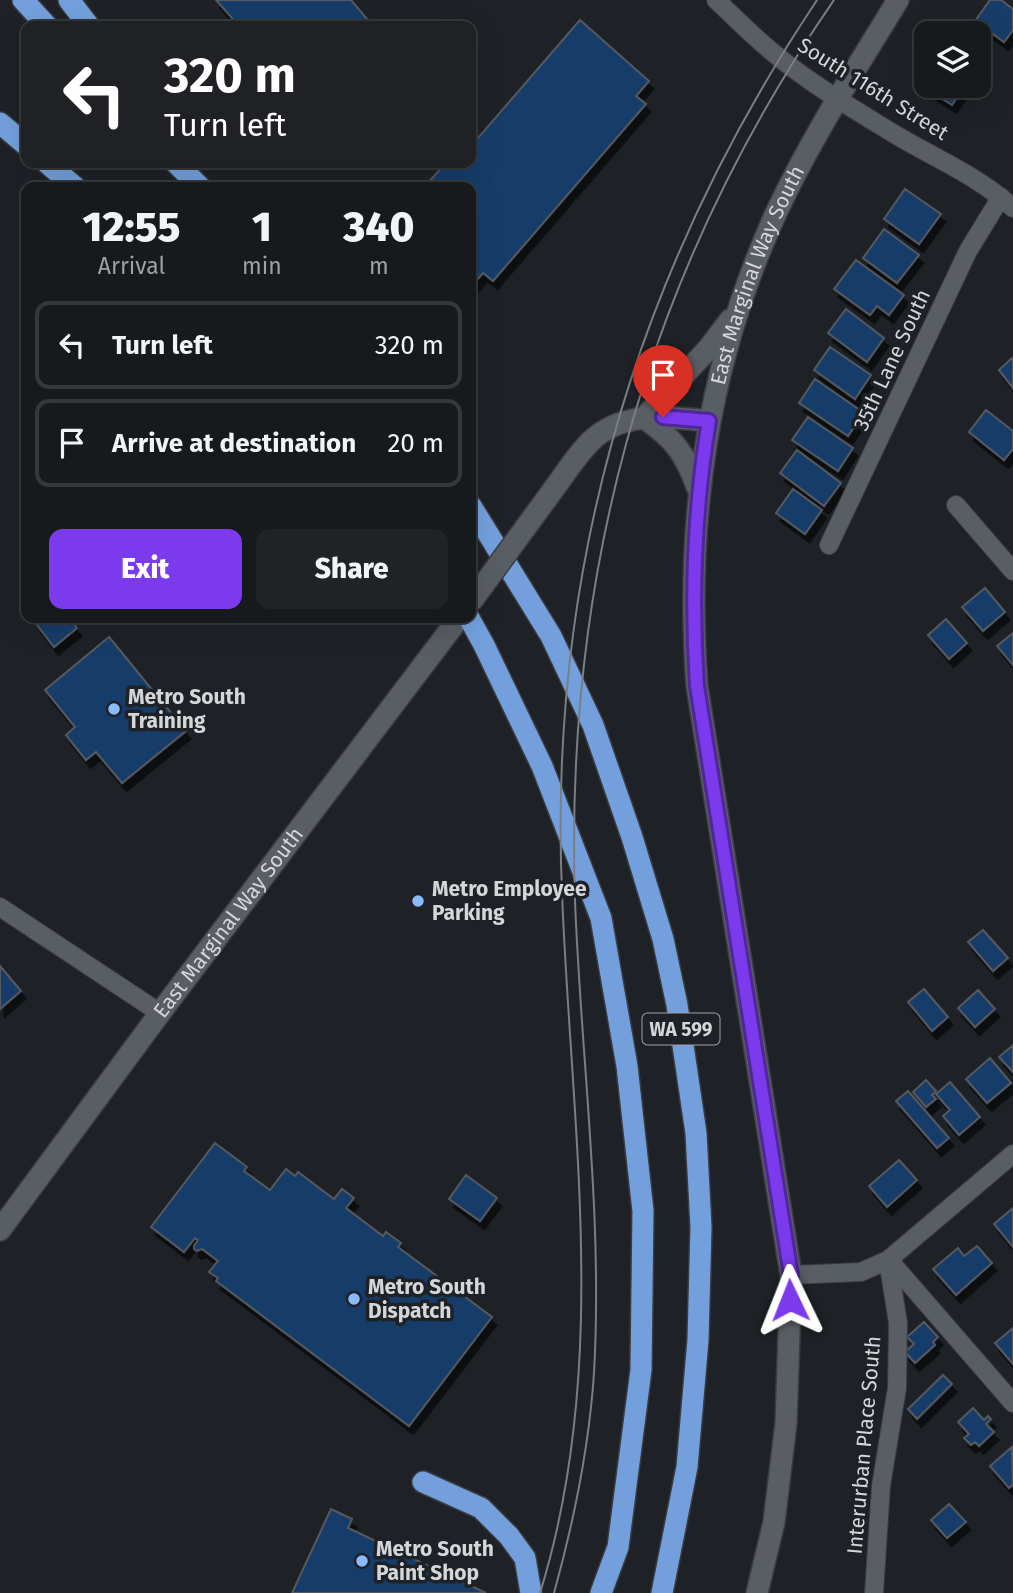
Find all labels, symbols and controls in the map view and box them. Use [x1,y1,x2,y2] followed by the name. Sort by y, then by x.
[914,21,991,98] map controls
[914,21,991,98] button: layers
[793,32,954,146] street label: South 116th Street
[164,46,296,105] text: 320 m
[49,49,140,140] icon: left
[164,106,286,144] text: Turn left
[705,161,810,387] street label: East Marginal Way South
[83,202,181,252] text: 12:55
[252,202,272,252] text: 1
[343,202,414,252] text: 340
[98,252,165,280] text: Arrival
[242,252,282,280] text: min
[369,252,389,280] text: m
[848,285,936,435] street label: 35th Lane South
[53,326,91,364] icon: left
[112,330,213,361] text: Turn left
[375,330,444,361] text: 320 m
[633,345,693,417] pin
[644,356,682,394] icon: arrive
[53,424,91,462] icon: arrive
[112,428,356,459] text: Arrive at destination
[387,428,444,459] text: 20 m
[49,529,242,609] button: Exit
[256,529,448,609] button: Share
[128,684,246,734] place label: Metro South Training
[106,701,122,717] marker: Metro South Training
[148,822,309,1023] street label: East Marginal Way South
[432,876,587,926] place label: Metro Employee Parking
[410,893,426,909] marker: Metro Employee Parking
[642,1014,720,1044] road number: WA 599
[753,1263,827,1337] position arrow
[368,1274,486,1324] place label: Metro South Dispatch
[346,1291,362,1307] marker: Metro South Dispatch
[842,1335,886,1555] street label: Interurban Place South
[376,1536,494,1586] place label: Metro South Paint Shop
[354,1553,370,1569] marker: Metro South Paint Shop

